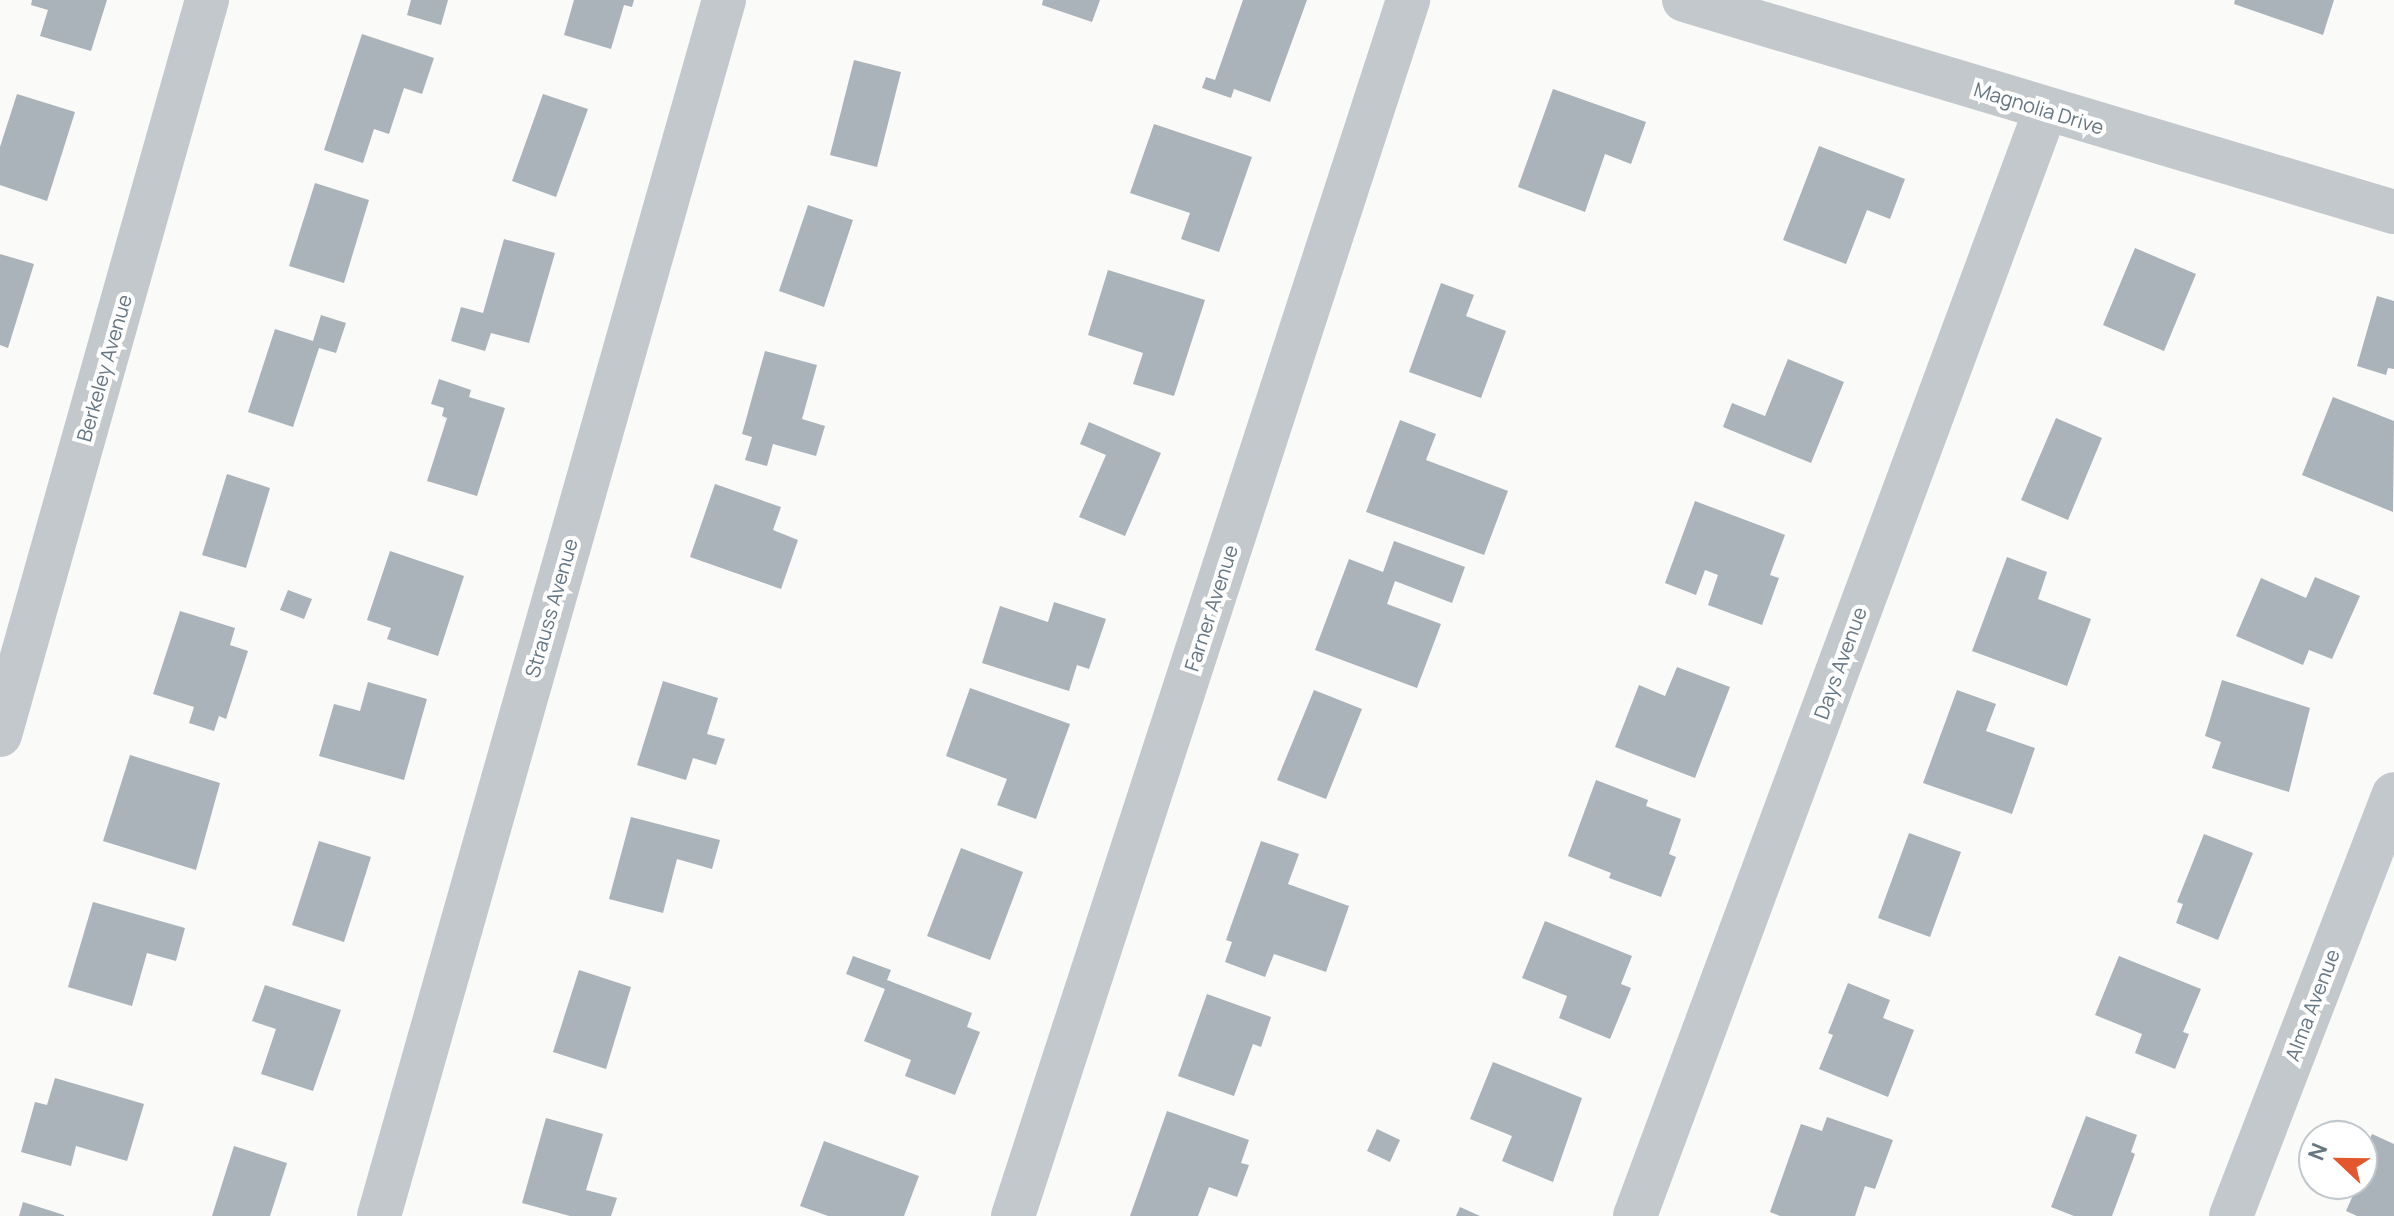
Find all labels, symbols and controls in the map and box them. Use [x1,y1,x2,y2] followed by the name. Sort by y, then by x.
[1971,77,2107,139] street label: Magnolia Drive
[72,292,136,444] street label: Berkeley Avenue
[520,536,582,680] street label: Strauss Avenue
[1179,542,1243,674] street label: Farner Avenue
[1809,604,1871,722] street label: Days Avenue
[2280,946,2344,1064] street label: Alma Avenue
[2298,1120,2378,1200] north arrow
[2301,1139,2334,1165] text: N

